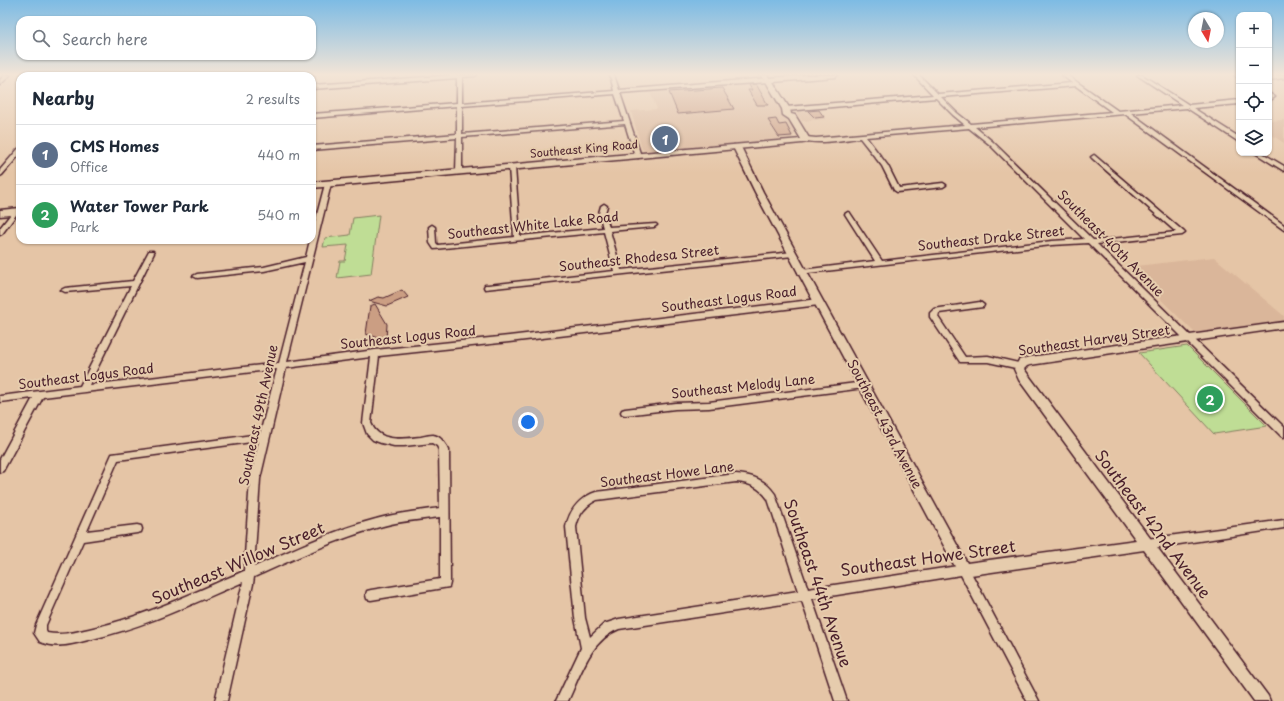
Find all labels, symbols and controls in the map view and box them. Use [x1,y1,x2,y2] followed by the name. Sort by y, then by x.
[1188,12,1224,48] north arrow
[1236,12,1272,156] map controls
[1236,12,1272,48] button: +
[16,16,316,60] search box
[30,27,52,49] icon: search
[62,27,148,50] text: Search here
[1236,48,1272,84] button: −
[1236,84,1272,120] button: locate
[32,85,94,111] text: Nearby
[246,89,300,108] text: 2 results
[1236,120,1272,156] button: layers
[652,124,678,154] pin: 1
[70,134,159,157] text: CMS Homes
[529,135,639,162] street label: Southeast King Road
[42,145,48,164] text: 1
[257,145,300,164] text: 440 m
[70,157,108,176] text: Office
[1054,185,1169,300] street label: Southeast 40th Avenue
[70,194,209,217] text: Water Tower Park
[40,205,50,224] text: 2
[257,205,300,224] text: 540 m
[446,206,620,243] street label: Southeast White Lake Road
[70,217,99,236] text: Park
[917,220,1065,255] street label: Southeast Drake Street
[558,240,720,275] street label: Southeast Rhodesa Street
[660,281,798,316] street label: Southeast Logus Road
[1017,319,1171,360] street label: Southeast Harvey Street
[339,320,477,353] street label: Southeast Logus Road
[233,343,282,487] street label: Southeast 49th Avenue
[843,356,928,492] street label: Southeast 43rd Avenue
[17,358,155,393] street label: Southeast Logus Road
[670,368,816,403] street label: Southeast Melody Lane
[1197,384,1223,414] pin: 2
[518,412,538,432] your location
[1090,444,1218,603] street label: Southeast 42nd Avenue
[599,456,735,491] street label: Southeast Howe Lane
[779,495,859,670] street label: Southeast 44th Avenue
[148,515,328,609] street label: Southeast Willow Street
[839,533,1017,581] street label: Southeast Howe Street

